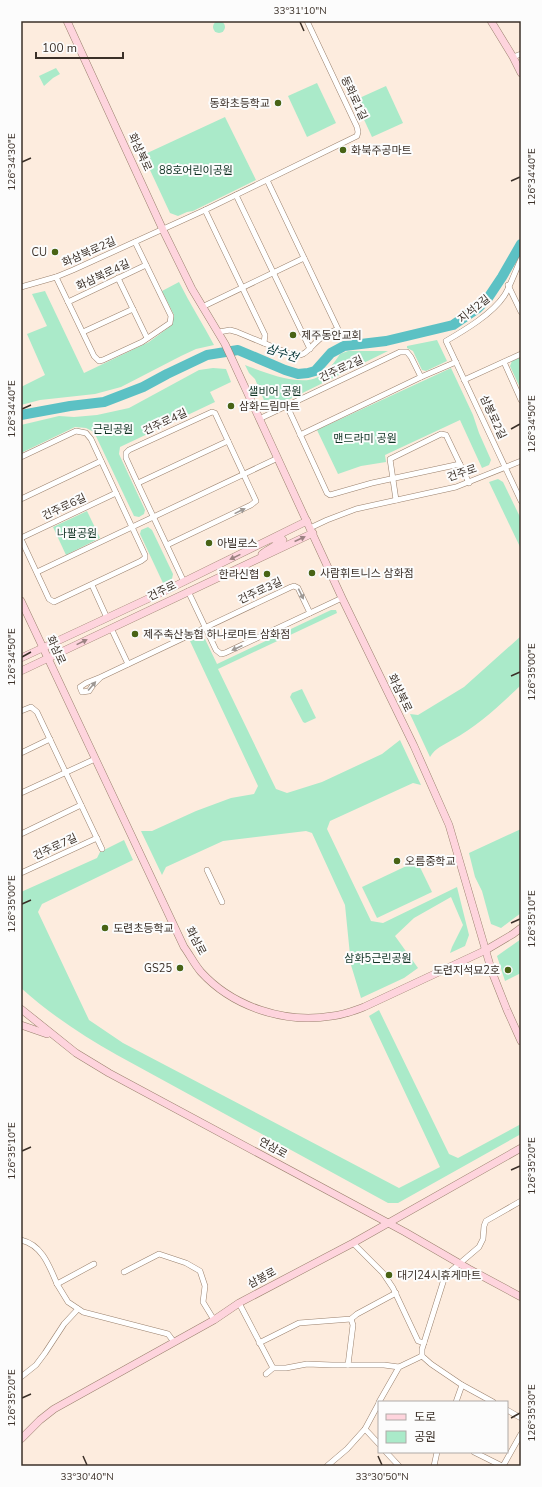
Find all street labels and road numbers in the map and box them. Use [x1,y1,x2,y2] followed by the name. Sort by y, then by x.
[337,73,371,123] street label: 동화로1길
[125,130,155,174] street label: 화삼북로
[60,234,118,270] street label: 화삼북로2길
[74,256,132,294] street label: 화삼북로4길
[455,292,493,326] street label: 지석2길
[316,352,366,386] street label: 건주로2길
[476,392,510,442] street label: 삼봉로2길
[140,405,190,439] street label: 건주로4길
[445,461,479,485] street label: 건주로
[39,490,89,524] street label: 건주로6길
[235,574,285,608] street label: 건주로3길
[145,578,179,604] street label: 건주로
[43,633,69,667] street label: 화삼로
[384,672,416,714] street label: 화삼북로
[30,830,80,864] street label: 건주로7길
[182,924,210,958] street label: 화삼로
[256,1134,290,1162] street label: 연삼로
[245,1264,279,1292] street label: 삼봉로

